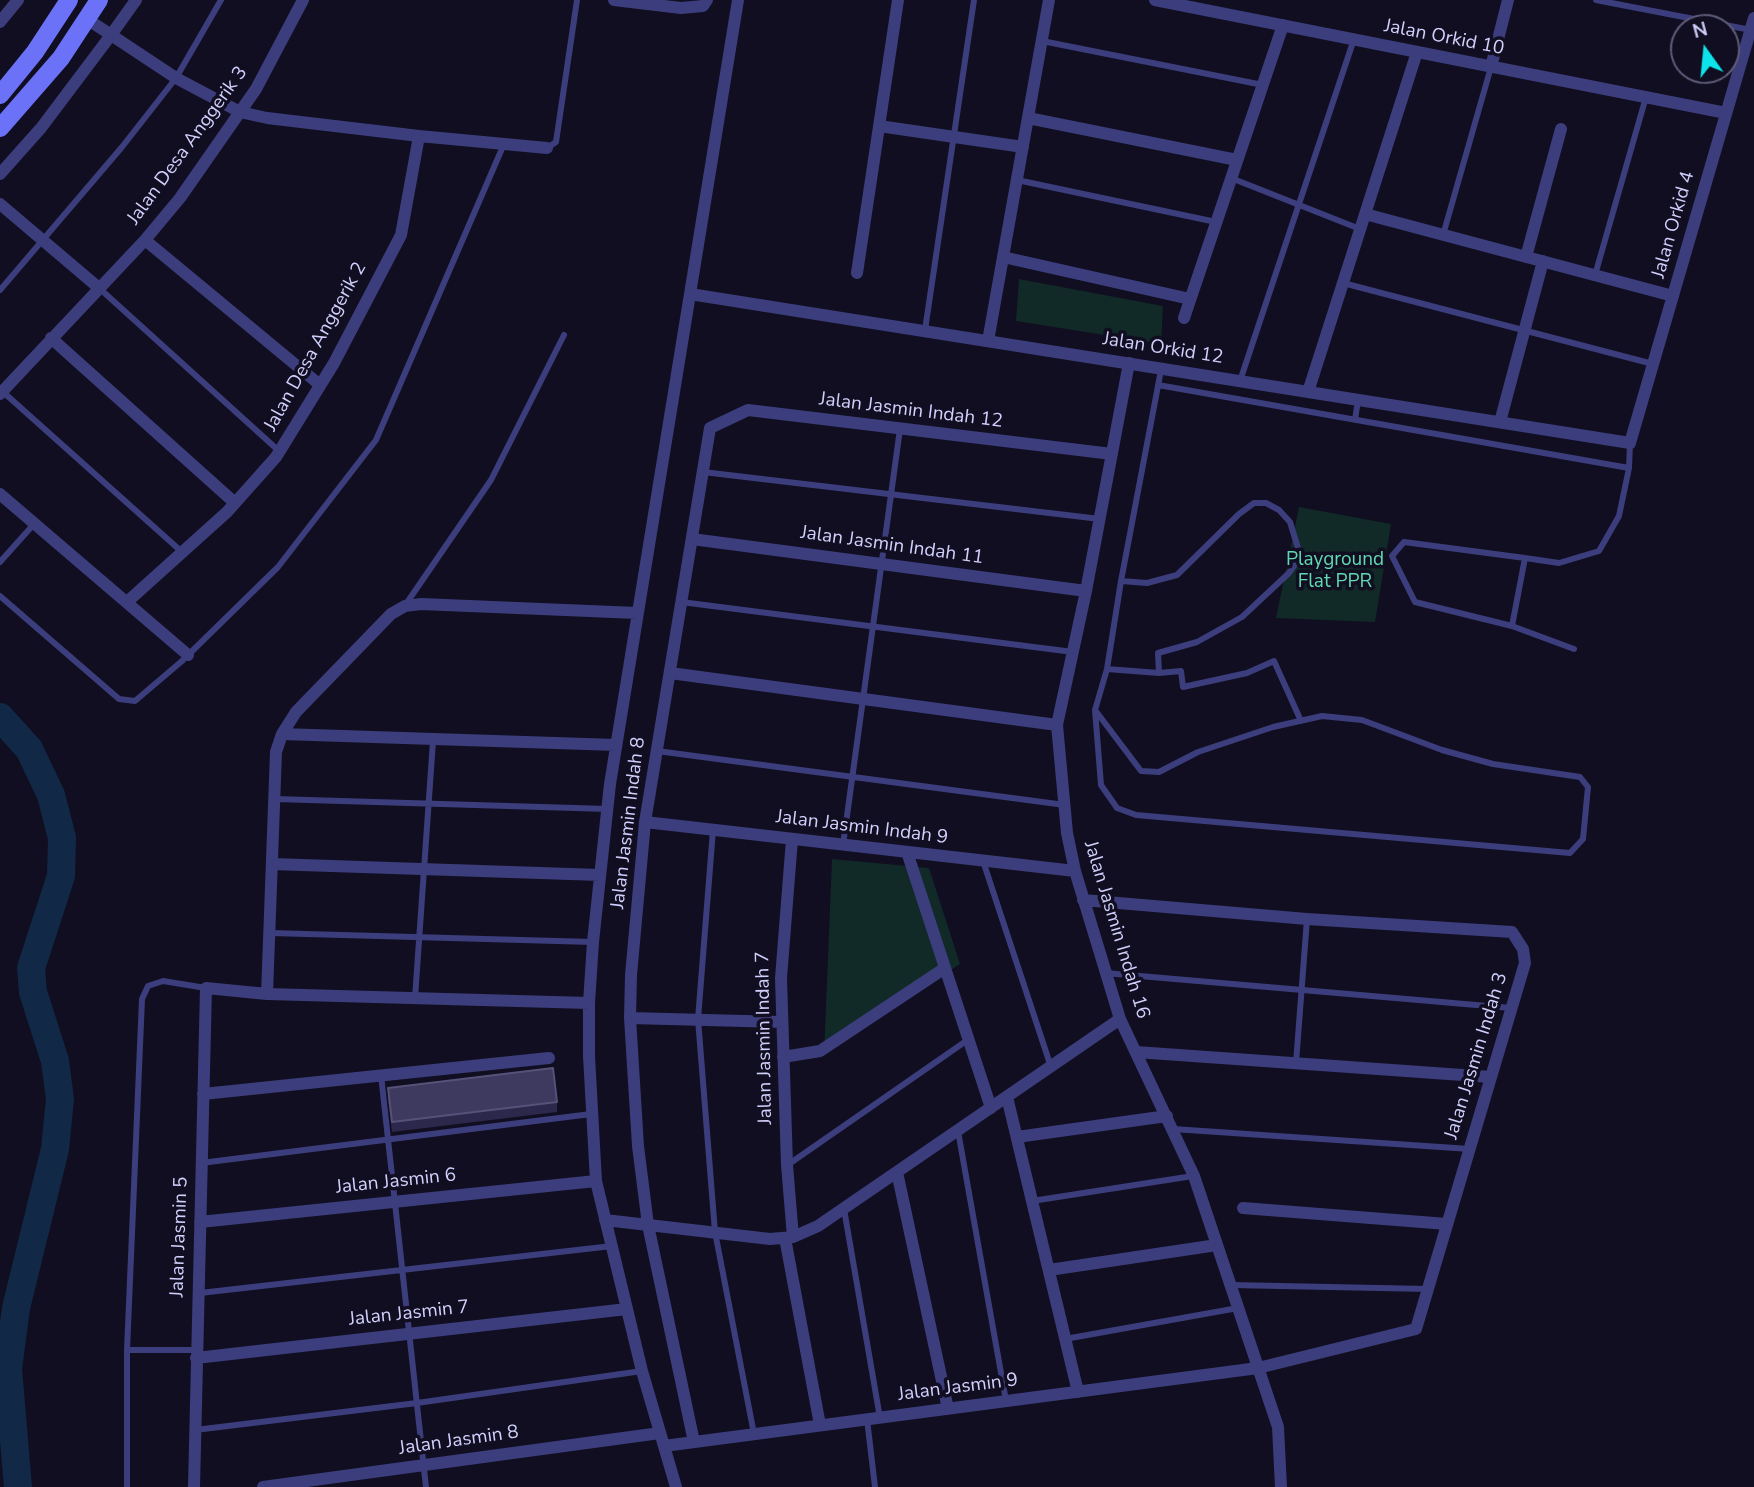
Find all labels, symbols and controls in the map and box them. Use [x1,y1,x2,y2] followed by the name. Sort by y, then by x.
[1670,14,1740,84] north arrow
[1382,15,1506,61] street label: Jalan Orkid 10
[1690,16,1710,45] text: N
[123,62,253,230] street label: Jalan Desa Anggerik 3
[1648,169,1700,281] street label: Jalan Orkid 4
[260,258,372,436] street label: Jalan Desa Anggerik 2
[1101,328,1225,370] street label: Jalan Orkid 12
[818,388,1004,434] street label: Jalan Jasmin Indah 12
[799,522,985,570] street label: Jalan Jasmin Indah 11
[1286,549,1384,593] park label: Playground Flat PPR
[607,736,651,910] street label: Jalan Jasmin Indah 8
[775,806,949,850] street label: Jalan Jasmin Indah 9
[1078,838,1154,1022] street label: Jalan Jasmin Indah 16
[752,951,778,1125] street label: Jalan Jasmin Indah 7
[1441,970,1513,1142] street label: Jalan Jasmin Indah 3
[335,1164,457,1200] street label: Jalan Jasmin 6
[167,1176,193,1298] street label: Jalan Jasmin 5
[348,1296,470,1332] street label: Jalan Jasmin 7
[897,1369,1019,1407] street label: Jalan Jasmin 9
[398,1421,520,1461] street label: Jalan Jasmin 8

